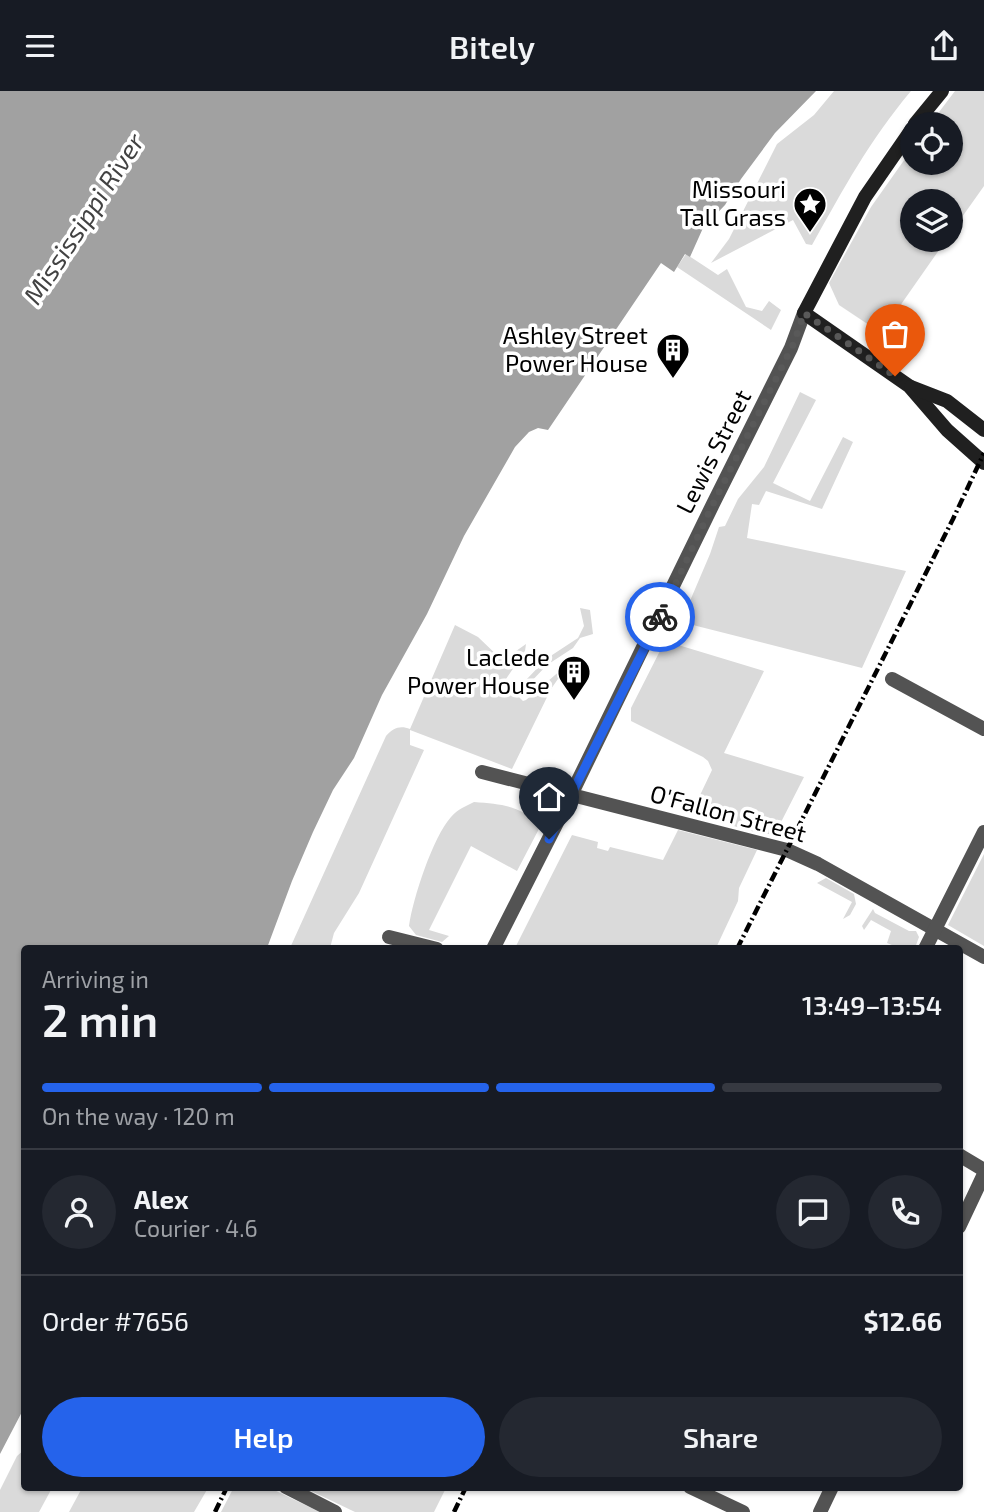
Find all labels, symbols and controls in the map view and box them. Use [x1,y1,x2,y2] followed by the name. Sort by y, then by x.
[21,27,59,65] icon: menu
[449,27,535,65] text: Bitely
[925,27,963,65] icon: share
[900,112,963,252] map controls
[900,112,963,175] button: locate
[16,126,150,309] water label: Mississippi River
[680,174,786,231] place label: Missouri Tall Grass
[791,185,829,234] place icon: Missouri Tall Grass
[900,189,963,252] button: layers
[865,304,925,376] pin
[876,315,914,353] icon: bag
[503,320,648,377] place label: Ashley Street Power House
[654,331,692,380] building icon: Ashley Street Power House
[669,385,756,518] street label: Lewis Street
[625,582,695,652] courier
[641,598,679,636] icon: bike
[407,642,550,699] place label: Laclede Power House
[555,653,593,702] building icon: Laclede Power House
[519,767,579,839] pin
[530,778,568,816] icon: home
[647,778,810,847] street label: O'Fallon Street
[42,965,149,993] text: Arriving in
[802,989,942,1020] text: 13:49–13:54
[42,991,158,1046] text: 2 min
[42,1102,235,1130] text: On the way · 120 m
[42,1175,116,1249] button: person
[776,1175,850,1249] button: chat
[868,1175,942,1249] button: phone
[134,1183,189,1214] text: Alex
[134,1214,258,1242] text: Courier · 4.6
[42,1305,189,1336] text: Order #7656
[864,1305,942,1336] text: $12.66
[42,1397,485,1477] button: Help
[499,1397,942,1477] button: Share

